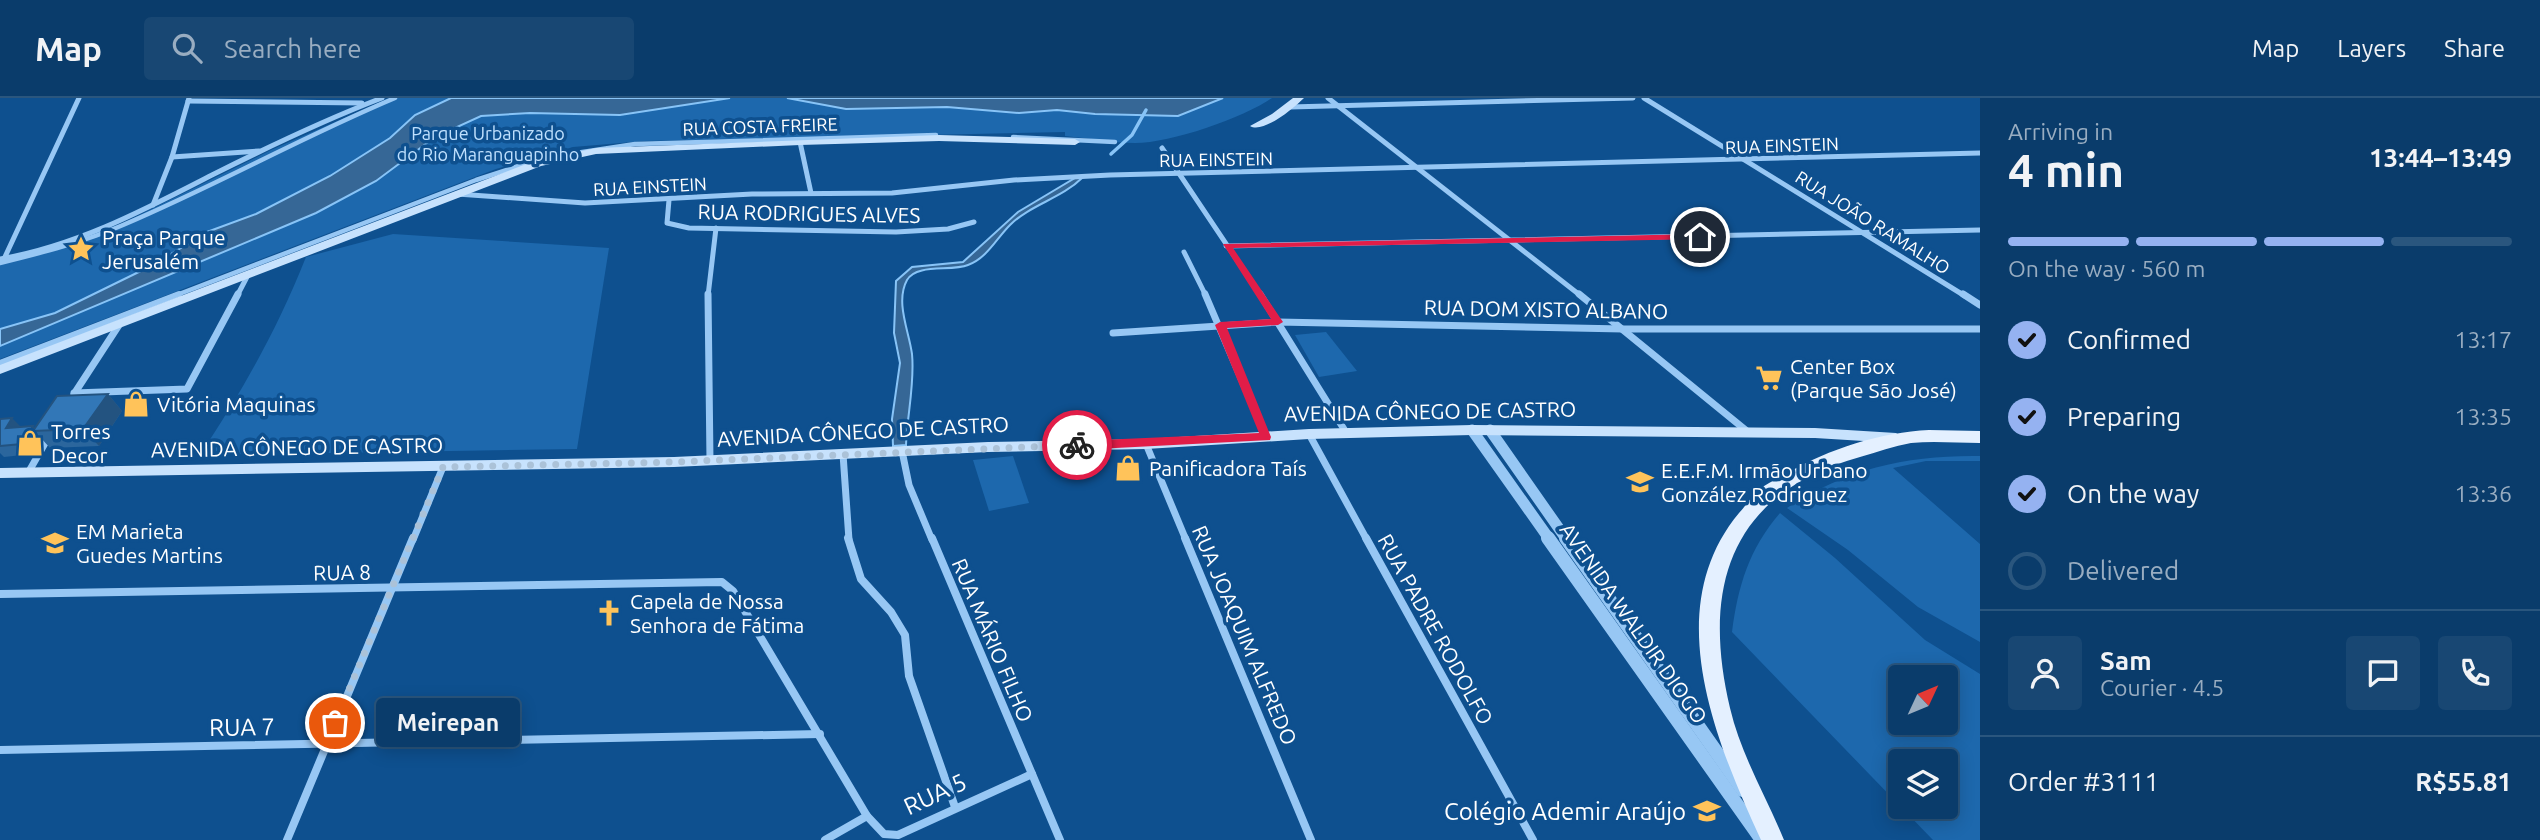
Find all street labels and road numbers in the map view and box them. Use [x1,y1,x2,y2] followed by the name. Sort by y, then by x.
[682,113,838,139] street label: RUA COSTA FREIRE
[1725,133,1839,157] street label: RUA EINSTEIN
[1159,148,1273,170] street label: RUA EINSTEIN
[1792,166,1954,278] street label: RUA JOÃO RAMALHO
[593,173,707,199] street label: RUA EINSTEIN
[697,199,921,227] street label: RUA RODRIGUES ALVES
[1424,295,1668,323] street label: RUA DOM XISTO ALBANO
[1284,396,1576,426] street label: AVENIDA CÔNEGO DE CASTRO
[716,411,1010,451] street label: AVENIDA CÔNEGO DE CASTRO
[151,432,443,462] street label: AVENIDA CÔNEGO DE CASTRO
[1555,518,1713,728] street label: AVENIDA WALDIR DIOGO
[1188,522,1302,748] street label: RUA JOAQUIM ALFREDO
[1374,530,1498,728] street label: RUA PADRE RODOLFO
[948,555,1038,725] street label: RUA MÁRIO FILHO
[313,559,371,585] street label: RUA 8
[209,713,275,741] street label: RUA 7
[899,768,971,820] street label: RUA 5

